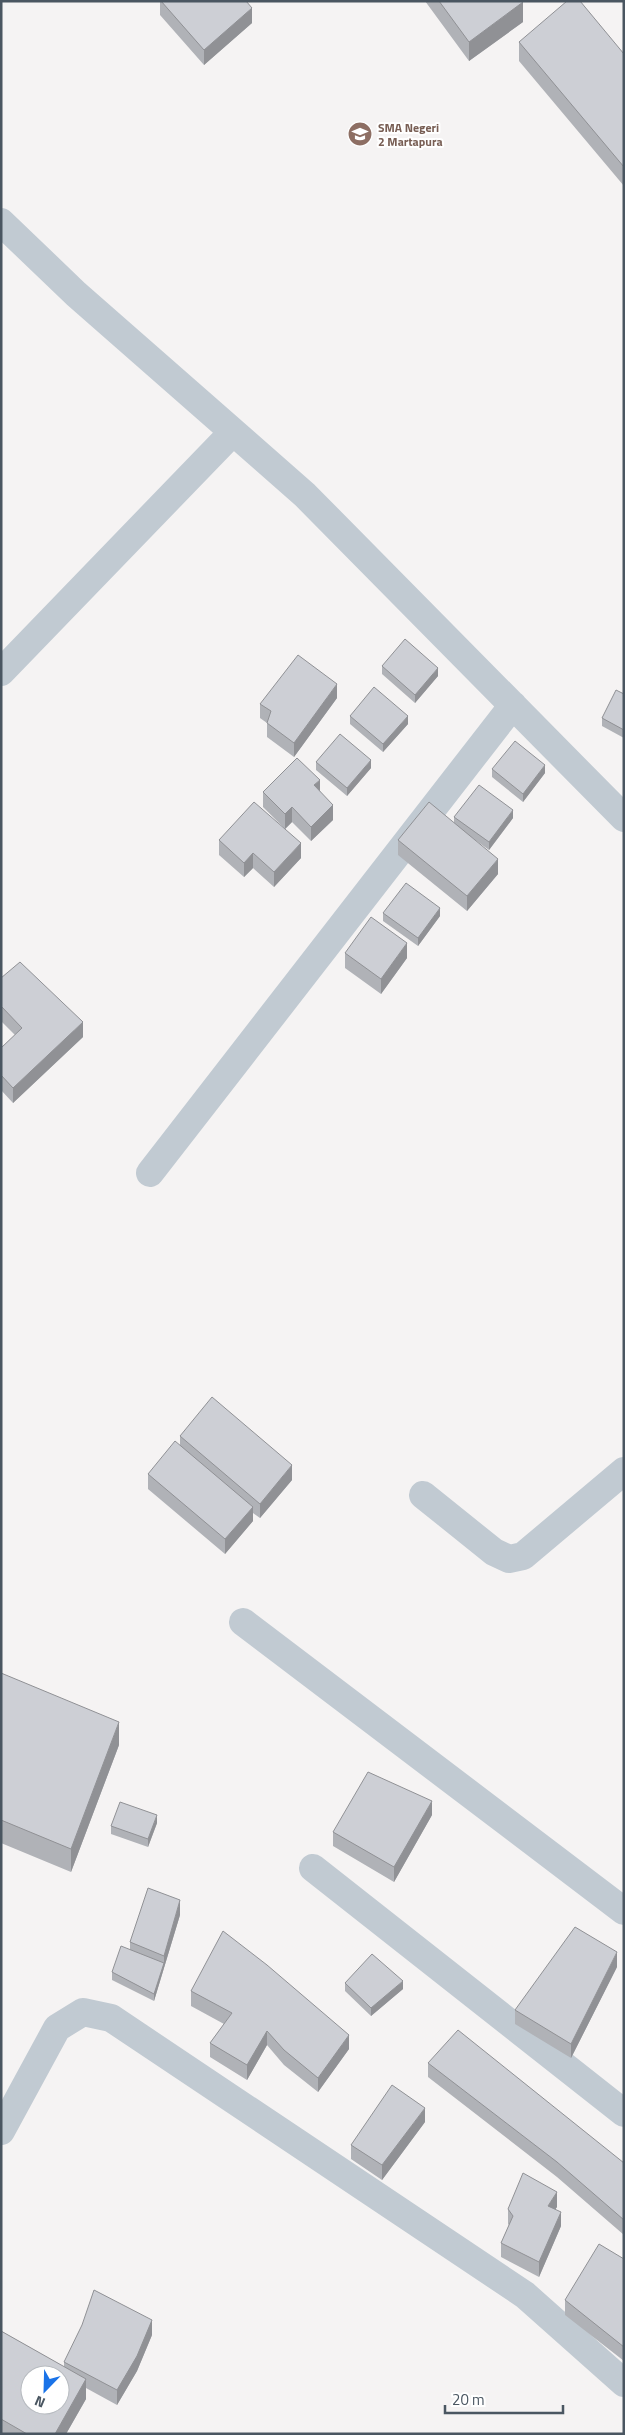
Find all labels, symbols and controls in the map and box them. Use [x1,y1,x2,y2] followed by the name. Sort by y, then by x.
[378,118,443,151] place label: SMA Negeri 2 Martapura
[347,121,373,147] school or university icon: SMA Negeri 2 Martapura
[20,2365,70,2415] north arrow
[445,2382,562,2414] scale bar
[452,2388,485,2411] text: 20 m
[31,2391,48,2414] text: N

